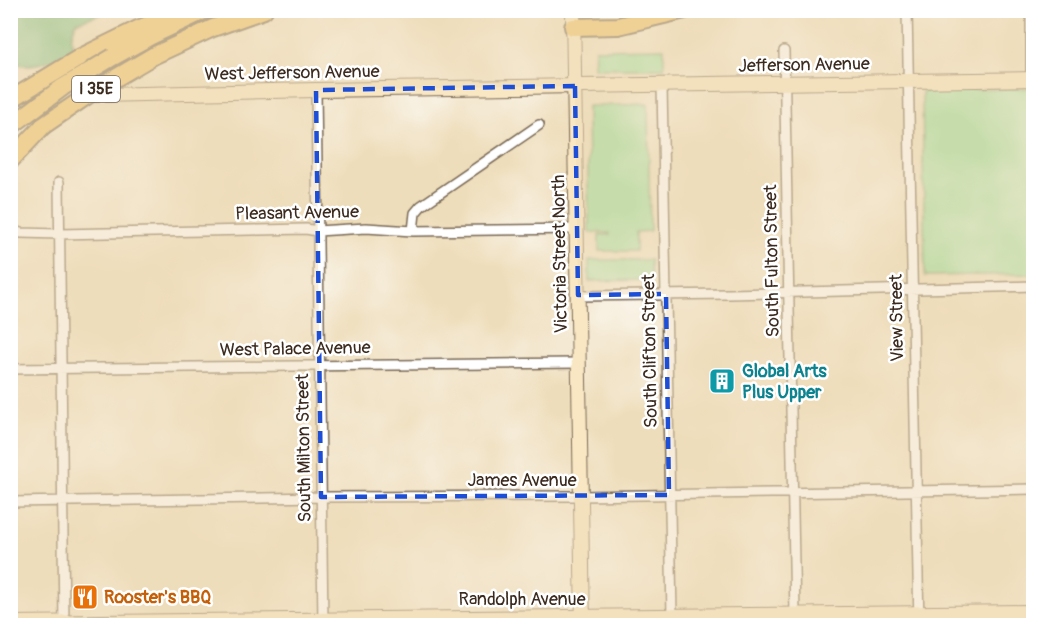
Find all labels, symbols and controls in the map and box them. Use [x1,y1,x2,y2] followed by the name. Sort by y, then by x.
[738,52,870,78] street label: Jefferson Avenue
[204,60,380,86] street label: West Jefferson Avenue
[72,76,120,102] road number: I 35E
[547,174,573,334] street label: Victoria Street North
[759,184,785,338] street label: South Fulton Street
[235,200,359,226] street label: Pleasant Avenue
[637,273,663,428] street label: South Clifton Street
[885,273,909,362] street label: View Street
[219,336,371,362] street label: West Palace Avenue
[742,360,827,404] place label: Global Arts Plus Upper
[707,366,737,396] building icon: Global Arts Plus Upper
[291,373,317,523] street label: South Milton Street
[467,469,577,492] street label: James Avenue
[70,582,100,612] restaurant icon: Rooster's BBQ
[104,586,211,609] place label: Rooster's BBQ
[458,588,586,611] street label: Randolph Avenue

